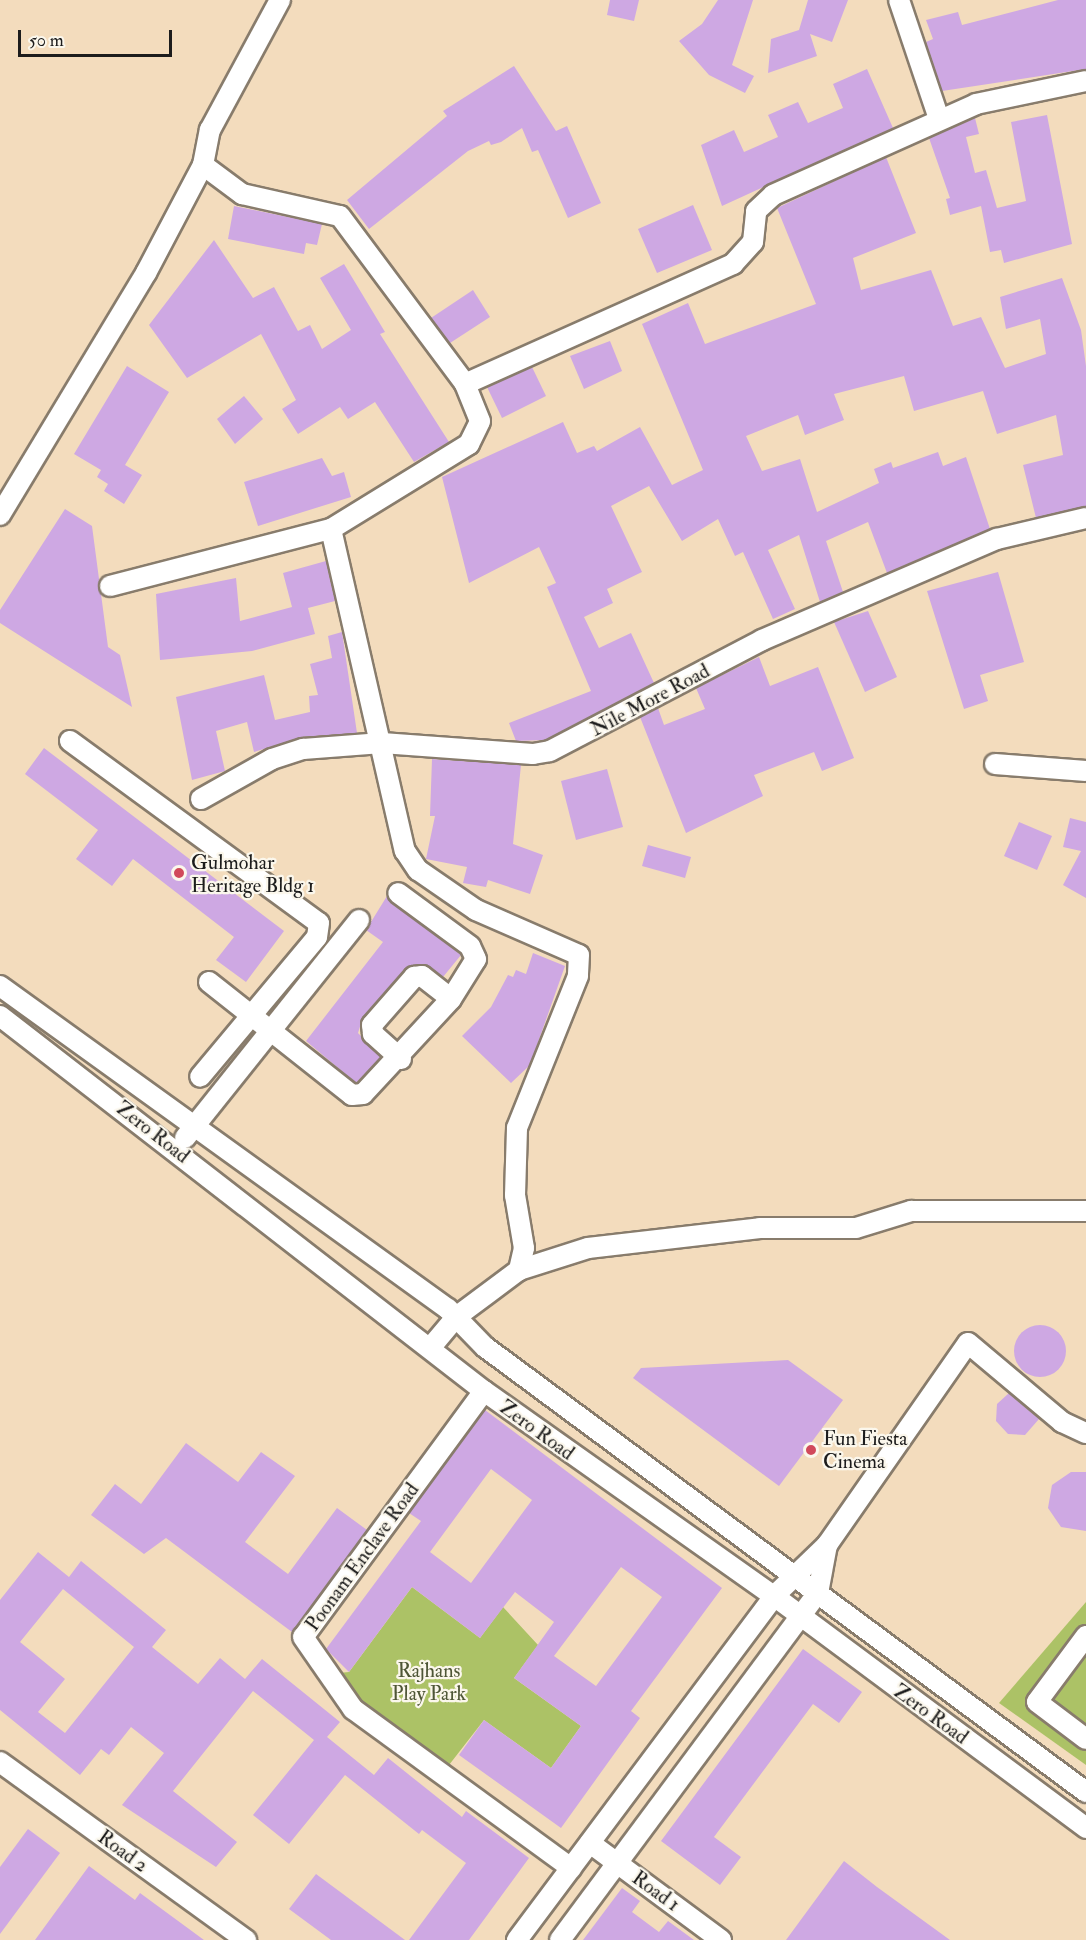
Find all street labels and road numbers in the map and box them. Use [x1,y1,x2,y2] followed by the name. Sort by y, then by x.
[587,659,713,741] street label: Nile More Road
[112,1096,194,1168] street label: Zero Road
[495,1395,579,1465] street label: Zero Road
[300,1478,424,1636] street label: Poonam Enclave Road
[889,1679,973,1749] street label: Zero Road
[93,1825,153,1877] street label: Road 2
[627,1866,685,1916] street label: Road 1

